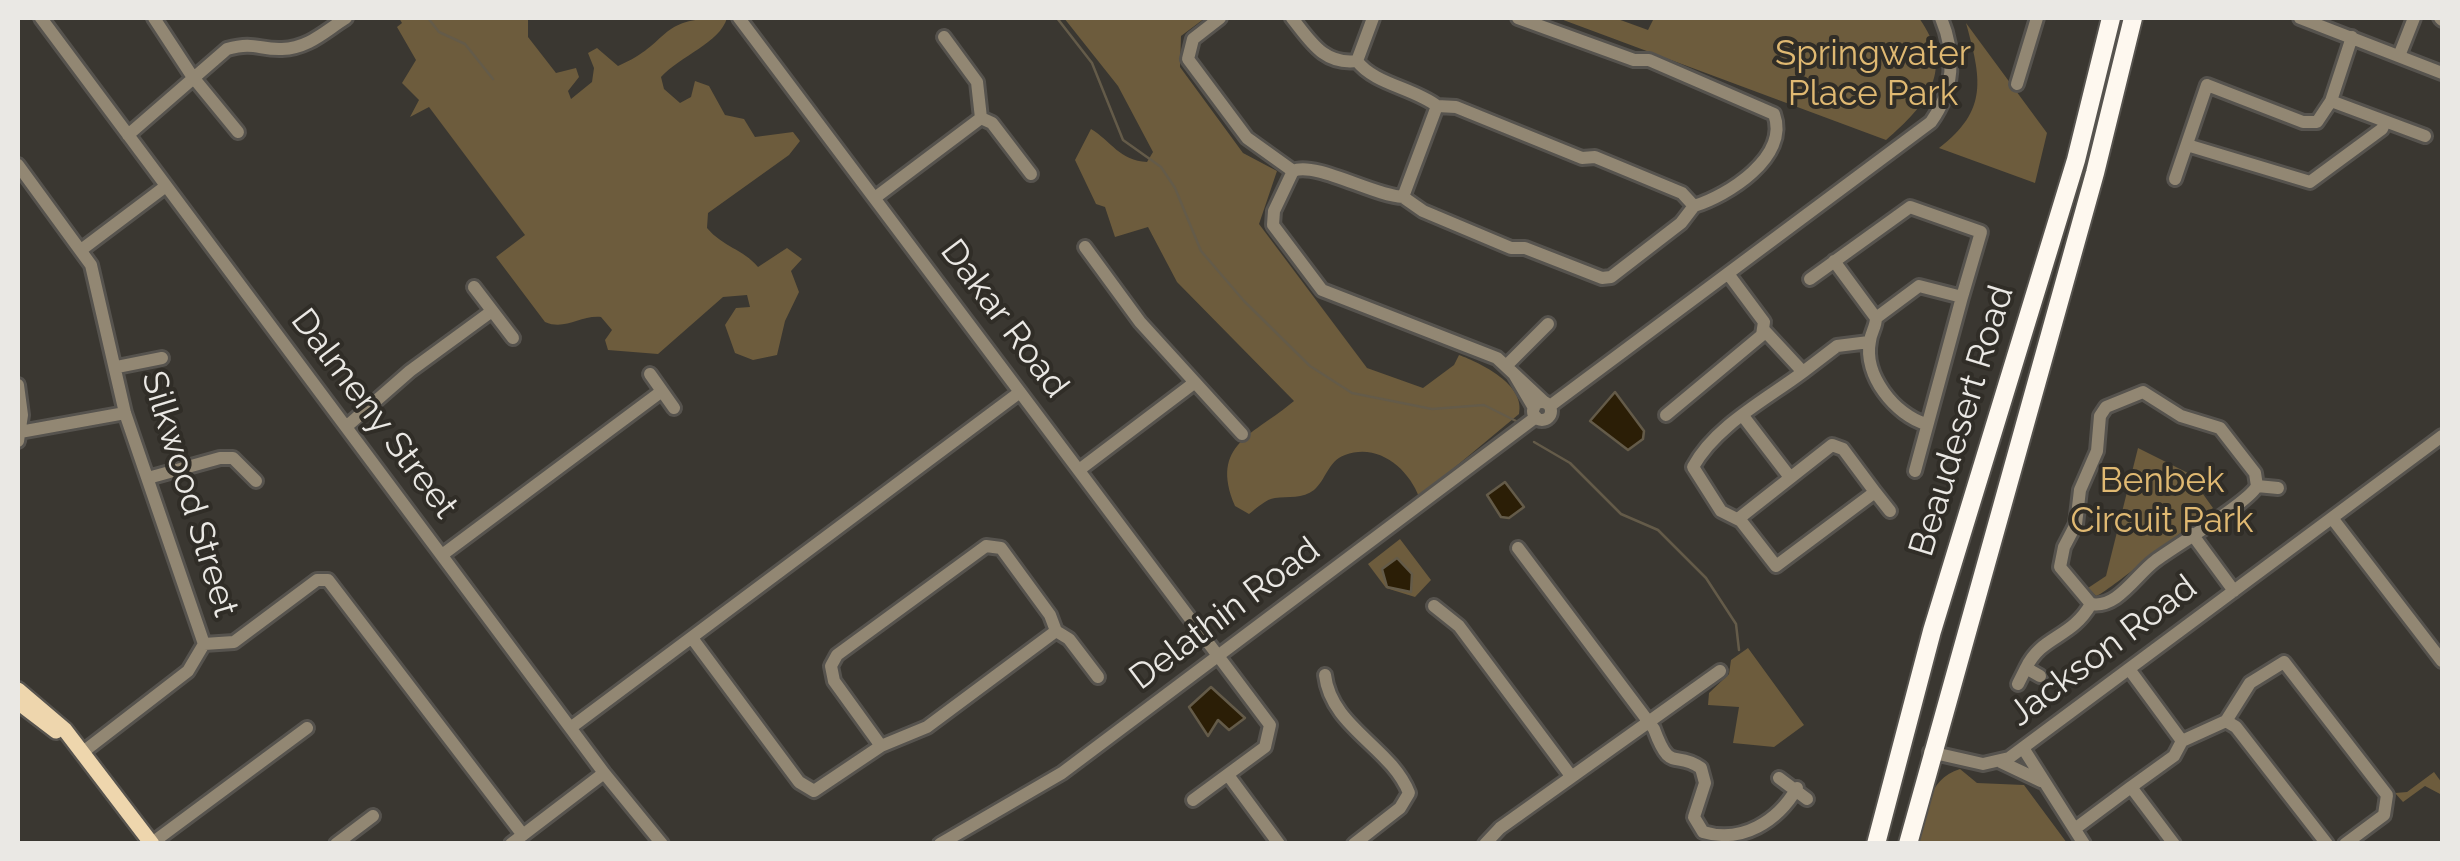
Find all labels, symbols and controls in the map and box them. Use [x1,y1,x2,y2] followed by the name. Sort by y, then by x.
[1775,33,1971,115] park label: Springwater Place Park
[931,232,1077,406] street label: Dakar Road
[1901,281,2023,561] street label: Beaudesert Road
[282,301,466,527] street label: Dalmeny Street
[132,366,246,622] street label: Silkwood Street
[2070,460,2254,542] park label: Benbek Circuit Park
[1122,529,1328,699] street label: Delathin Road
[2001,567,2205,735] street label: Jackson Road

